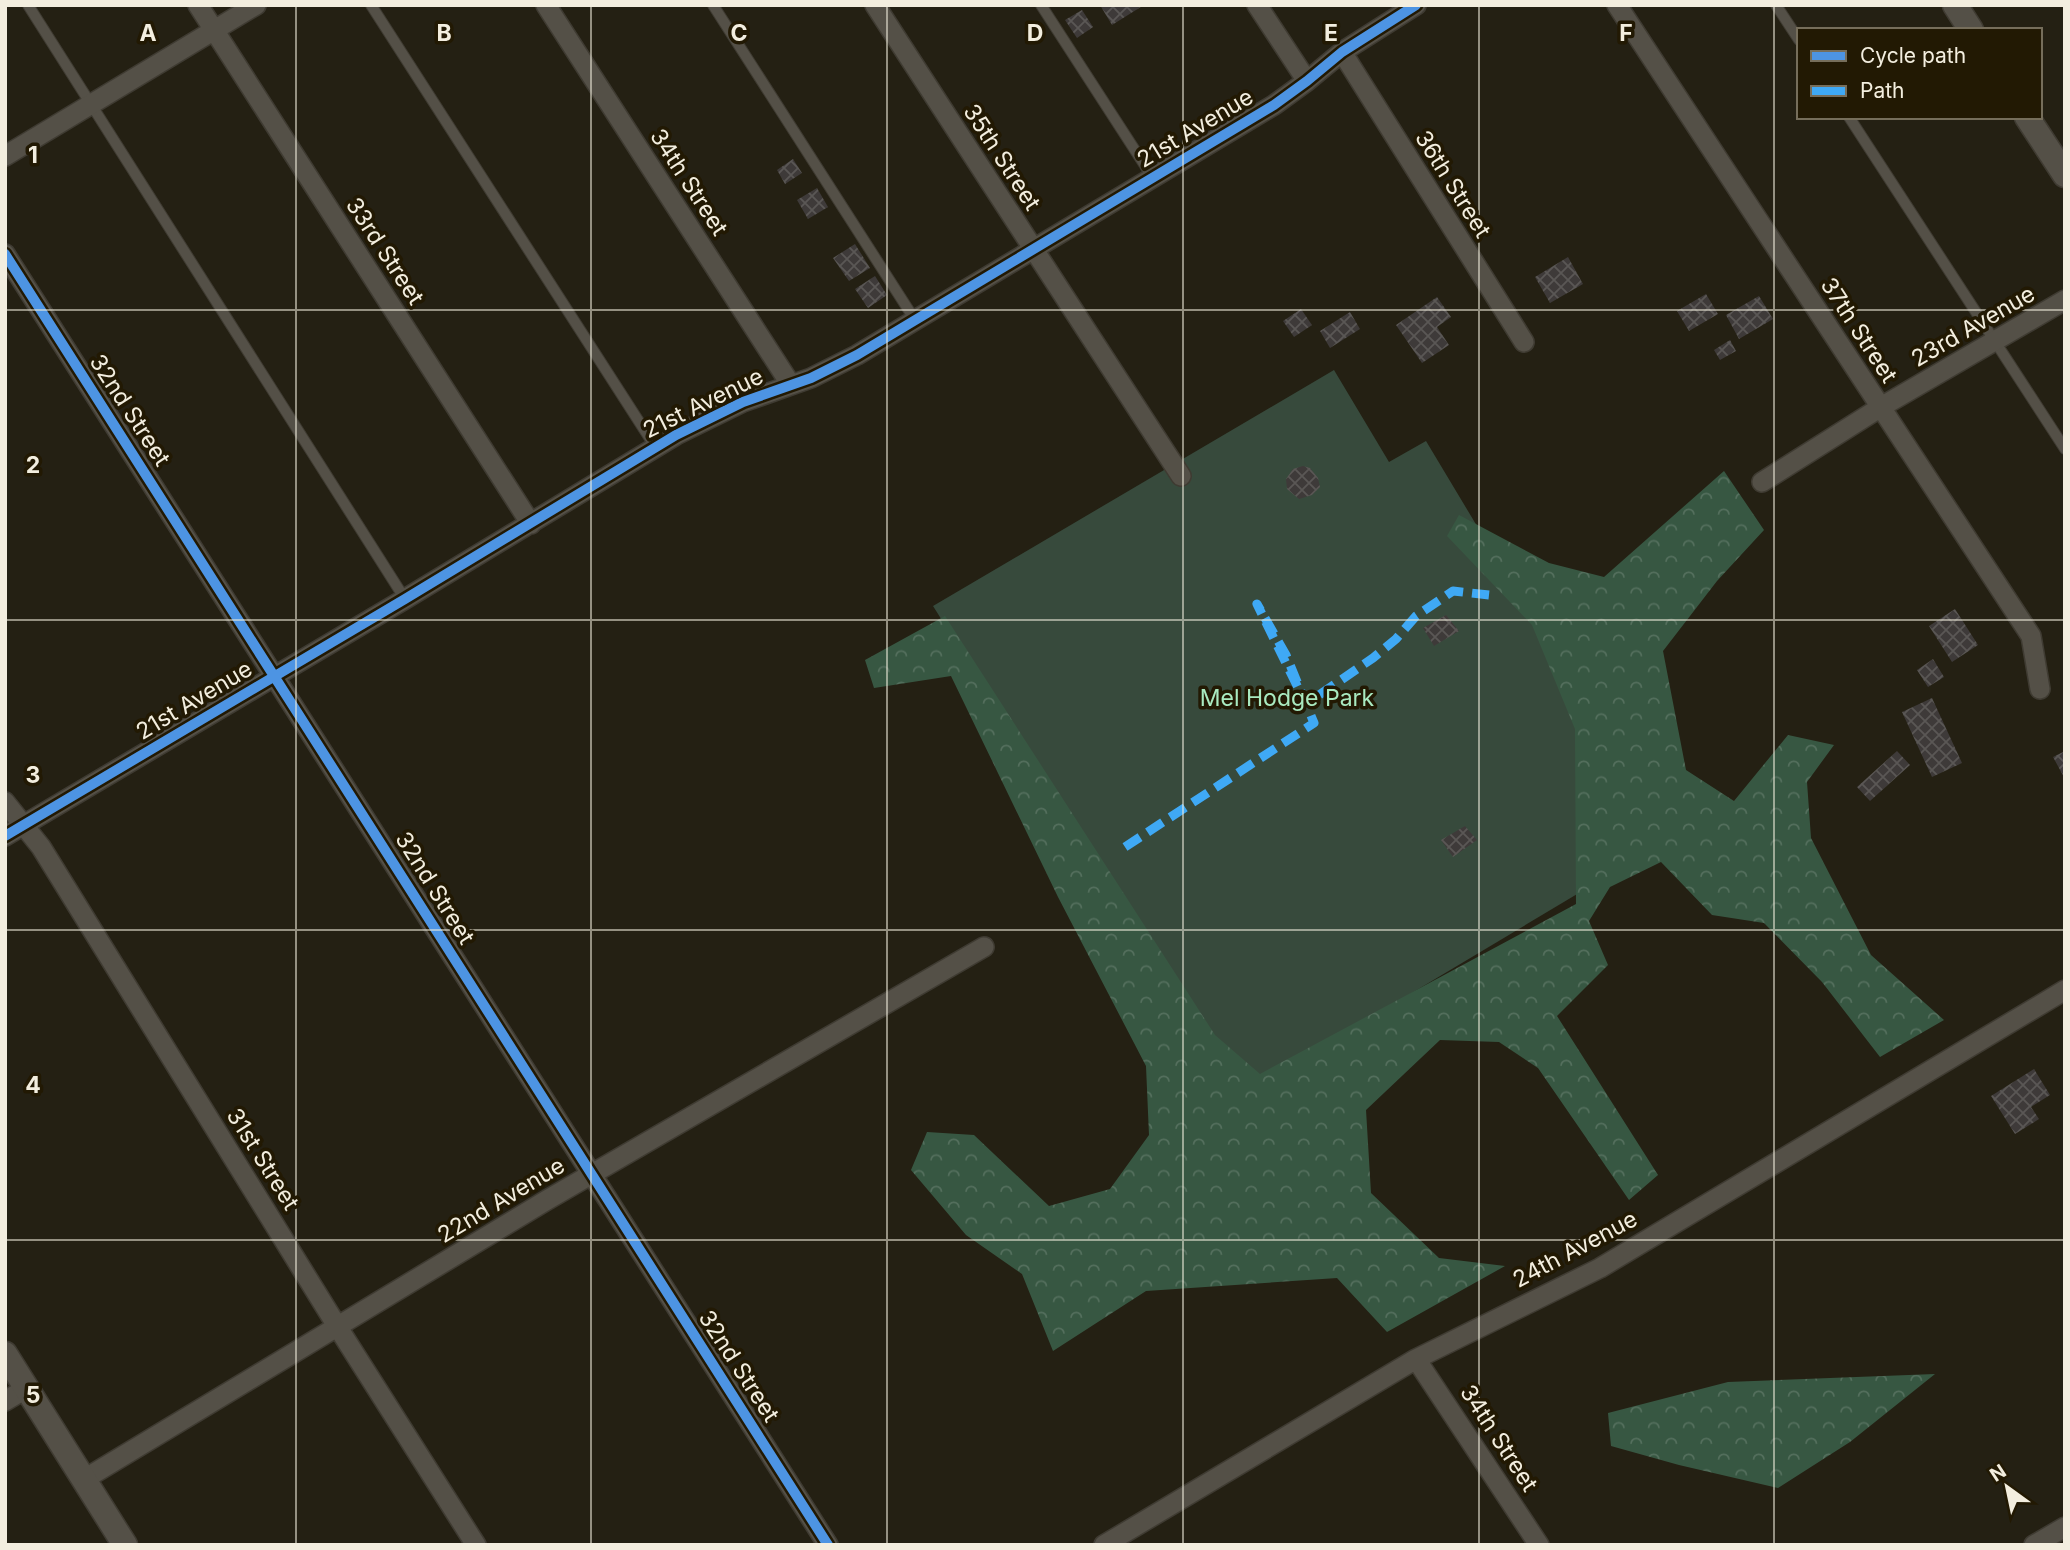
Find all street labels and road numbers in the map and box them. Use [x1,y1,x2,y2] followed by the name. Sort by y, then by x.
[1132,82,1258,174] street label: 21st Avenue
[957,99,1047,216] street label: 35th Street
[644,123,734,241] street label: 34th Street
[1409,125,1497,243] street label: 36th Street
[340,192,430,310] street label: 33rd Street
[1815,272,1904,388] street label: 37th Street
[1906,279,2040,373] street label: 23rd Avenue
[84,349,177,471] street label: 32nd Street
[638,362,768,444] street label: 21st Avenue
[131,654,257,746] street label: 21st Avenue
[389,827,481,950] street label: 32nd Street
[221,1103,305,1215] street label: 31st Street
[433,1151,569,1249] street label: 22nd Avenue
[1508,1204,1642,1294] street label: 24th Avenue
[693,1305,786,1427] street label: 32nd Street
[1454,1379,1544,1497] street label: 34th Street

